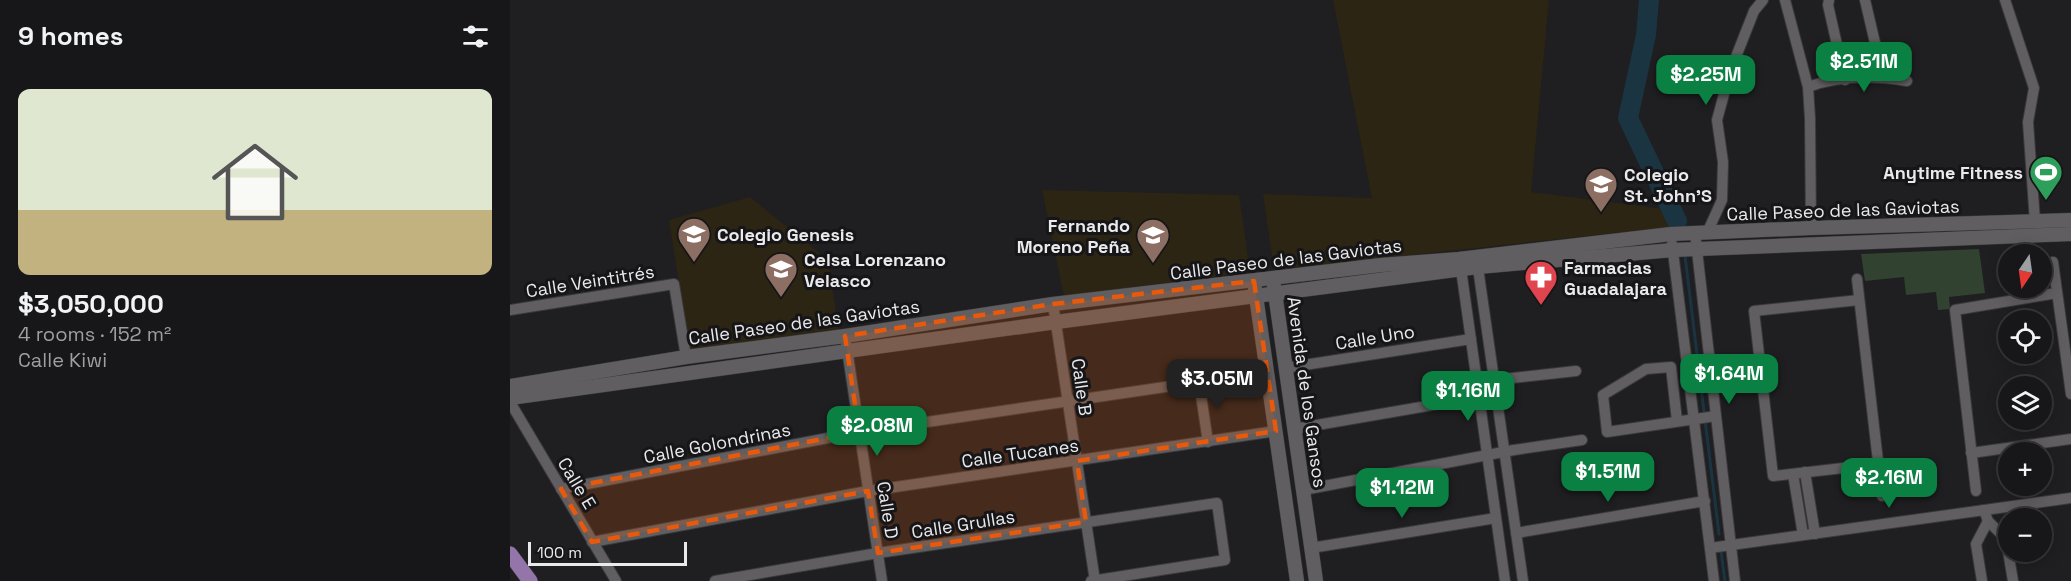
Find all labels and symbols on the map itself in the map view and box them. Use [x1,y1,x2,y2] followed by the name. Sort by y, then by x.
[1815,42,1913,93] pin: $2.51M
[1657,55,1755,106] pin: $2.25M
[2028,154,2064,201] sports icon: Anytime Fitness
[1883,161,2023,184] place label: Anytime Fitness
[1624,163,1712,207] place label: Colegio St. John'S
[1583,166,1619,213] school or university icon: Colegio St. John'S
[1726,194,1960,226] street label: Calle Paseo de las Gaviotas
[1017,214,1131,258] place label: Fernando Moreno Peña
[676,216,712,263] school or university icon: Colegio Genesis
[1135,217,1171,264] school or university icon: Fernando Moreno Peña
[717,223,854,246] place label: Colegio Genesis
[1169,233,1403,285] street label: Calle Paseo de las Gaviotas
[1998,244,2052,298] north arrow
[804,248,946,292] place label: Celsa Lorenzano Velasco
[763,251,799,298] school or university icon: Celsa Lorenzano Velasco
[1564,256,1667,300] place label: Farmacias Guadalajara
[524,259,656,303] street label: Calle Veintitrés
[1523,259,1559,306] pharmacy icon: Farmacias Guadalajara
[687,294,921,350] street label: Calle Paseo de las Gaviotas
[1282,295,1332,489] street label: Avenida de los Gansos
[1334,319,1416,355] street label: Calle Uno
[1680,354,1778,405] pin: $1.64M
[1067,357,1097,417] street label: Calle B
[1168,359,1266,410] pin: $3.05M
[1419,371,1517,422] pin: $1.16M
[828,406,926,457] pin: $2.08M
[642,417,792,469] street label: Calle Golondrinas
[960,433,1080,473] street label: Calle Tucanes
[1559,452,1657,503] pin: $1.51M
[553,453,601,513] street label: Calle E
[1840,458,1938,509] pin: $2.16M
[1353,468,1451,519] pin: $1.12M
[872,480,904,540] street label: Calle D
[910,504,1016,544] street label: Calle Grullas
[528,539,687,566] scale bar

